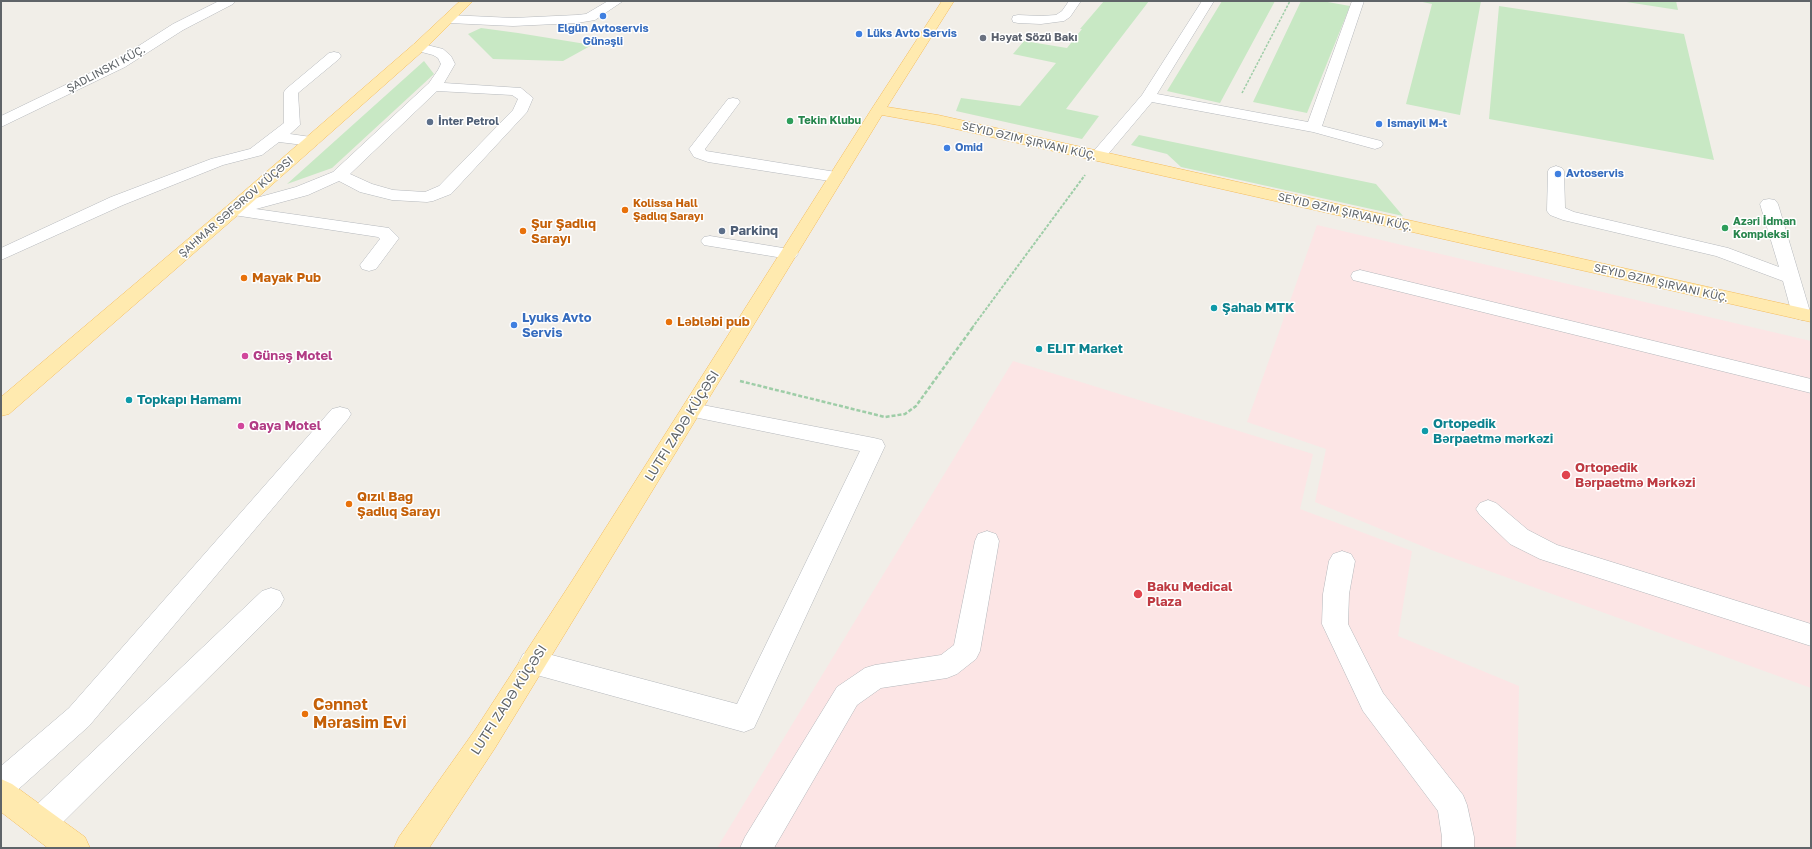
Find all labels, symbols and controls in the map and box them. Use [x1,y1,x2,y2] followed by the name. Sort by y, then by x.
[598,11,608,21] marker: Elgün Avtoservis Günəşli
[557,22,649,48] place label: Elgün Avtoservis Günəşli
[867,27,957,41] place label: Lüks Avto Servis
[854,29,864,39] marker: Lüks Avto Servis
[991,31,1078,45] place label: Həyat Sözü Bakı
[978,33,988,43] marker: Həyat Sözü Bakı
[64,43,148,95] street label: ŞADLINSKI KÜÇ.
[798,114,861,128] place label: Tekin Klubu
[438,115,499,129] place label: İnter Petrol
[785,116,795,126] marker: Tekin Klubu
[425,117,435,127] marker: İnter Petrol
[1387,117,1447,131] place label: Ismayil M-t
[960,119,1098,163] street label: SEYID ƏZIM ŞIRVANI KÜÇ.
[1374,119,1384,129] marker: Ismayil M-t
[955,141,983,155] place label: Omid
[942,143,952,153] marker: Omid
[176,154,296,260] street label: ŞAHMAR SƏFƏROV KÜÇƏSI
[1566,167,1624,181] place label: Avtoservis
[1553,169,1563,179] marker: Avtoservis
[1276,190,1414,234] street label: SEYID ƏZIM ŞIRVANI KÜÇ.
[633,197,703,223] place label: Kolissa Hall Şadlıq Sarayı
[620,205,630,215] marker: Kolissa Hall Şadlıq Sarayı
[1733,215,1796,241] place label: Azəri İdman Kompleksi
[531,216,596,247] place label: Şur Şadlıq Sarayı
[730,223,778,239] place label: Parkinq
[1720,223,1730,233] marker: Azəri İdman Kompleksi
[518,226,528,236] marker: Şur Şadlıq Sarayı
[717,226,727,236] marker: Parkinq
[1592,261,1730,305] street label: SEYID ƏZIM ŞIRVANI KÜÇ.
[252,270,321,286] place label: Mayak Pub
[239,273,249,283] marker: Mayak Pub
[1222,300,1294,316] place label: Şahab MTK
[1209,303,1219,313] marker: Şahab MTK
[522,310,592,341] place label: Lyuks Avto Servis
[677,314,750,330] place label: Ləbləbi pub
[664,317,674,327] marker: Ləbləbi pub
[509,320,519,330] marker: Lyuks Avto Servis
[1047,341,1123,357] place label: ELIT Market
[1034,344,1044,354] marker: ELIT Market
[253,348,332,364] place label: Günəş Motel
[240,351,250,361] marker: Günəş Motel
[642,368,722,484] street label: LUTFI ZADƏ KÜÇƏSI
[137,392,241,408] place label: Topkapı Hamamı
[124,395,134,405] marker: Topkapı Hamamı
[1433,416,1553,447] place label: Ortopedik Bərpaetmə mərkəzi
[249,418,321,434] place label: Qaya Motel
[236,421,246,431] marker: Qaya Motel
[1420,426,1430,436] marker: Ortopedik Bərpaetmə mərkəzi
[1575,460,1695,491] place label: Ortopedik Bərpaetmə Mərkəzi
[1560,469,1572,481] marker: Ortopedik Bərpaetmə Mərkəzi
[357,489,440,520] place label: Qızıl Bağ Şadlıq Sarayı
[344,499,354,509] marker: Qızıl Bağ Şadlıq Sarayı
[1147,579,1232,610] place label: Baku Medical Plaza
[1132,588,1144,600] marker: Baku Medical Plaza
[468,642,550,758] street label: LUTFI ZADƏ KÜÇƏSI
[313,695,407,733] place label: Cənnət Mərasim Evi
[300,709,310,719] marker: Cənnət Mərasim Evi

